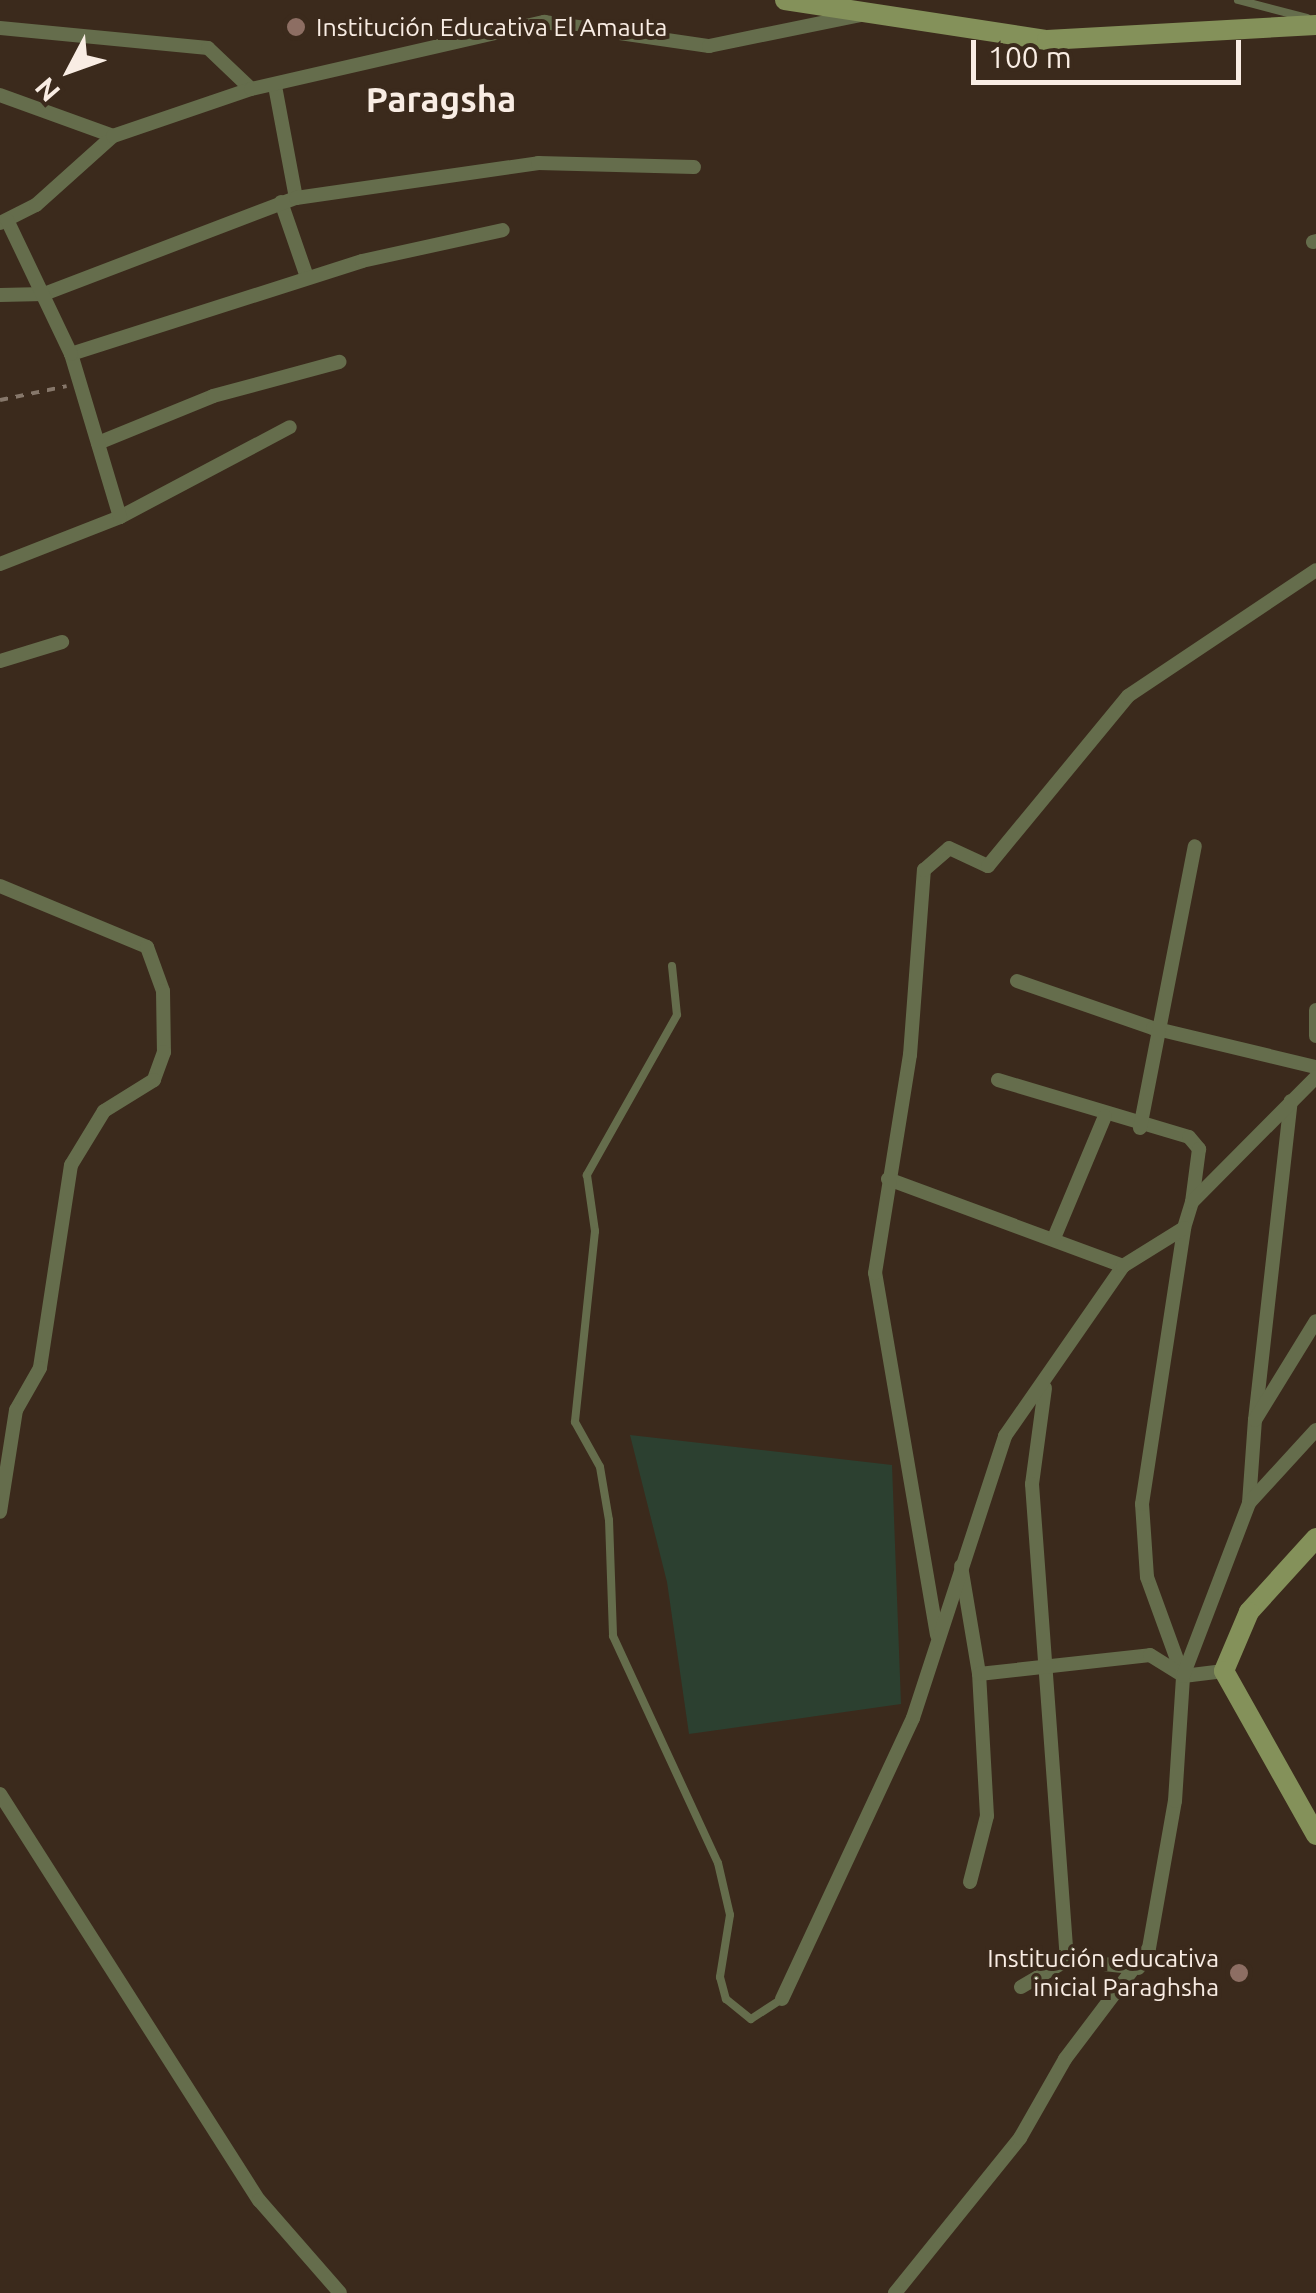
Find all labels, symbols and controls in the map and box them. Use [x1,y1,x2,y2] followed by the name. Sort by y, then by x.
[316,12,667,42] place label: Institución Educativa El Amauta
[285,16,307,38] marker: Institución Educativa El Amauta
[20,20,120,120] north arrow
[976,20,1246,82] scale bar
[988,40,1072,74] text: 100 m
[28,72,66,108] text: N
[366,78,516,120] district label: Paragsha
[987,1944,1219,2003] place label: Institución educativa inicial Paraghsha
[1228,1962,1250,1984] marker: Institución educativa inicial Paraghsha

